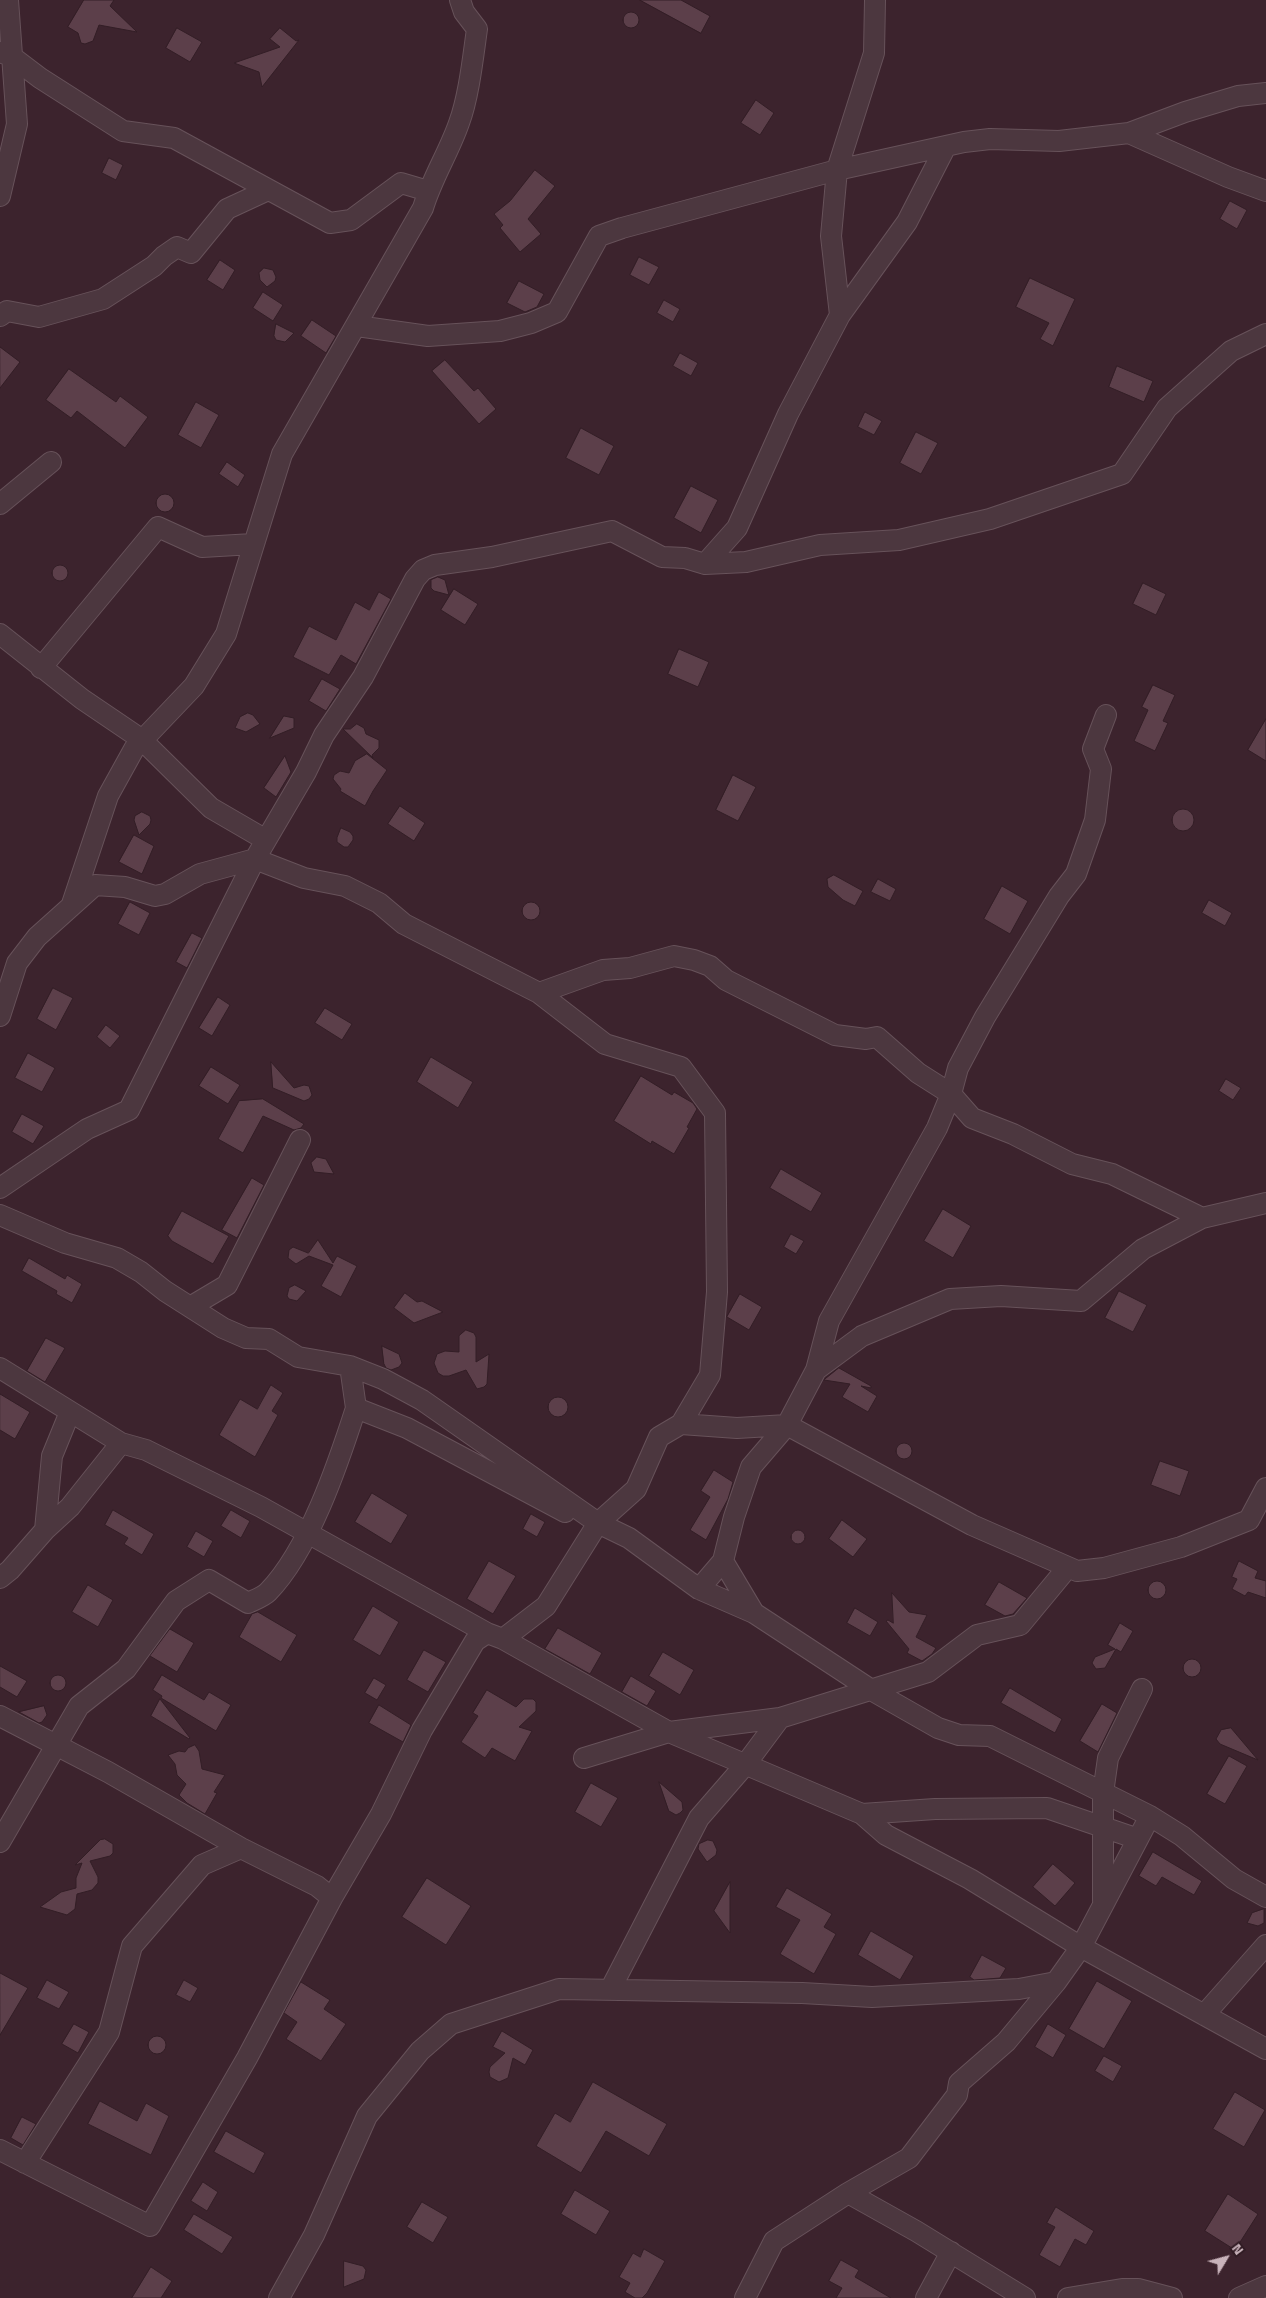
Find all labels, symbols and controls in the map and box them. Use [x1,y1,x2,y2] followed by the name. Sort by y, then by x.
[1201,2233,1251,2283] north arrow
[1227,2238,1250,2259] text: N

